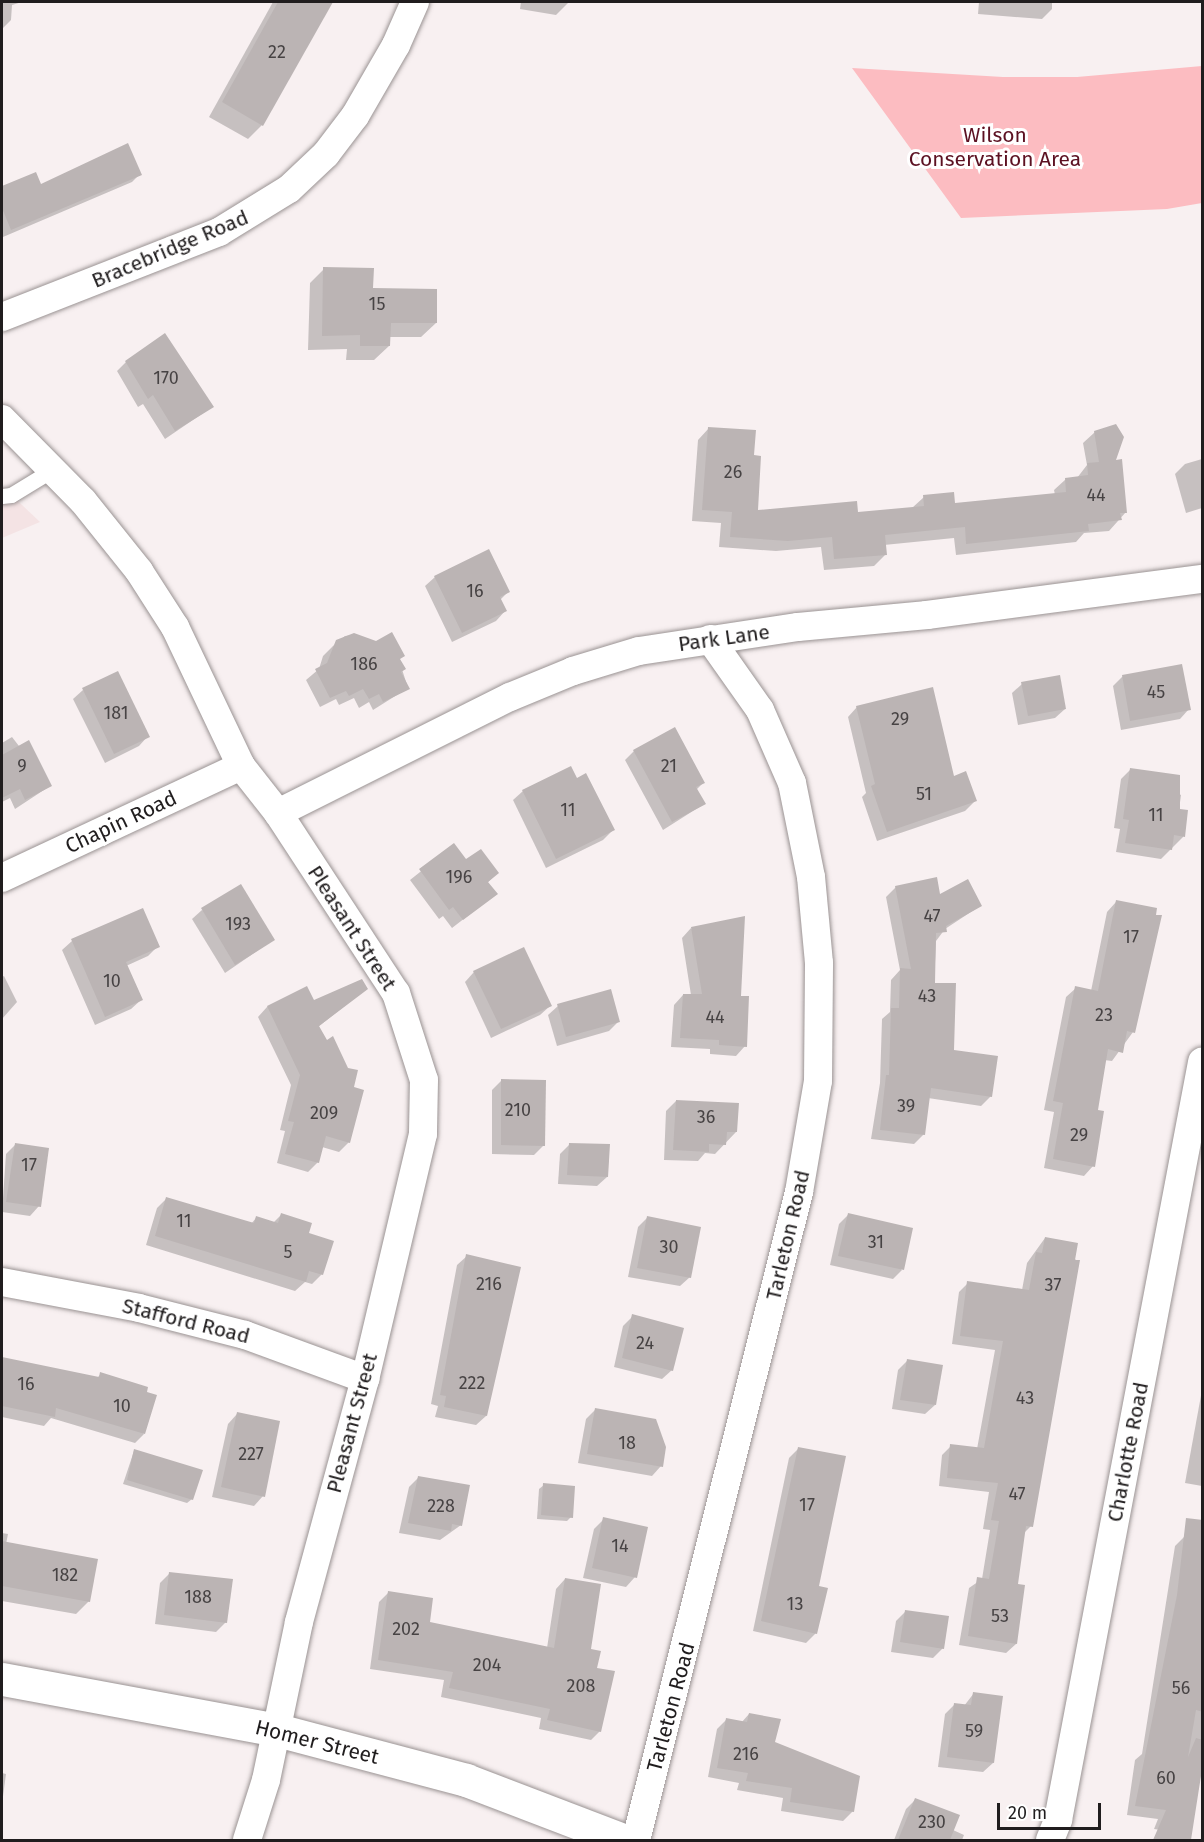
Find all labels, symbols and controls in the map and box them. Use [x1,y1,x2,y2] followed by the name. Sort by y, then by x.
[268,41,286,63] house number: 22
[909,122,1081,172] park label: Wilson Conservation Area
[88,205,252,293] street label: Bracebridge Road
[369,293,385,315] house number: 15
[153,367,179,389] house number: 170
[724,461,742,483] house number: 26
[1086,484,1106,506] house number: 44
[466,580,484,602] house number: 16
[677,619,771,657] street label: Park Lane
[350,653,378,675] house number: 186
[1147,681,1165,703] house number: 45
[104,702,128,724] house number: 181
[891,708,909,730] house number: 29
[17,755,27,777] house number: 9
[661,755,677,777] house number: 21
[916,783,932,805] house number: 51
[61,785,181,859] street label: Chapin Road
[560,799,576,821] house number: 11
[1148,804,1164,826] house number: 11
[302,861,402,995] street label: Pleasant Street
[446,866,472,888] house number: 196
[923,905,941,927] house number: 47
[225,913,251,935] house number: 193
[1123,926,1139,948] house number: 17
[103,970,121,992] house number: 10
[918,985,936,1007] house number: 43
[1095,1004,1113,1026] house number: 23
[705,1006,725,1028] house number: 44
[897,1095,915,1117] house number: 39
[505,1099,531,1121] house number: 210
[310,1102,338,1124] house number: 209
[697,1106,715,1128] house number: 36
[1070,1124,1088,1146] house number: 29
[21,1154,37,1176] house number: 17
[761,1168,815,1302] street label: Tarleton Road
[176,1210,192,1232] house number: 11
[868,1231,884,1253] house number: 31
[659,1236,679,1258] house number: 30
[283,1241,293,1263] house number: 5
[476,1273,502,1295] house number: 216
[1045,1274,1061,1296] house number: 37
[120,1293,252,1349] street label: Stafford Road
[636,1332,654,1354] house number: 24
[321,1350,383,1496] street label: Pleasant Street
[459,1372,485,1394] house number: 222
[17,1373,35,1395] house number: 16
[1102,1380,1154,1524] street label: Charlotte Road
[1016,1387,1034,1409] house number: 43
[113,1395,131,1417] house number: 10
[618,1432,636,1454] house number: 18
[238,1443,264,1465] house number: 227
[1008,1483,1026,1505] house number: 47
[799,1494,815,1516] house number: 17
[427,1495,455,1517] house number: 228
[611,1535,629,1557] house number: 14
[52,1564,78,1586] house number: 182
[184,1586,212,1608] house number: 188
[787,1593,803,1615] house number: 13
[991,1605,1009,1627] house number: 53
[392,1618,420,1640] house number: 202
[642,1640,700,1774] street label: Tarleton Road
[473,1654,501,1676] house number: 204
[567,1675,595,1697] house number: 208
[1172,1677,1190,1699] house number: 56
[253,1714,381,1770] street label: Homer Street
[965,1720,983,1742] house number: 59
[733,1743,759,1765] house number: 216
[1156,1767,1176,1789] house number: 60
[1000,1791,1104,1829] scale bar
[1008,1802,1047,1824] text: 20 m
[918,1811,946,1833] house number: 230

